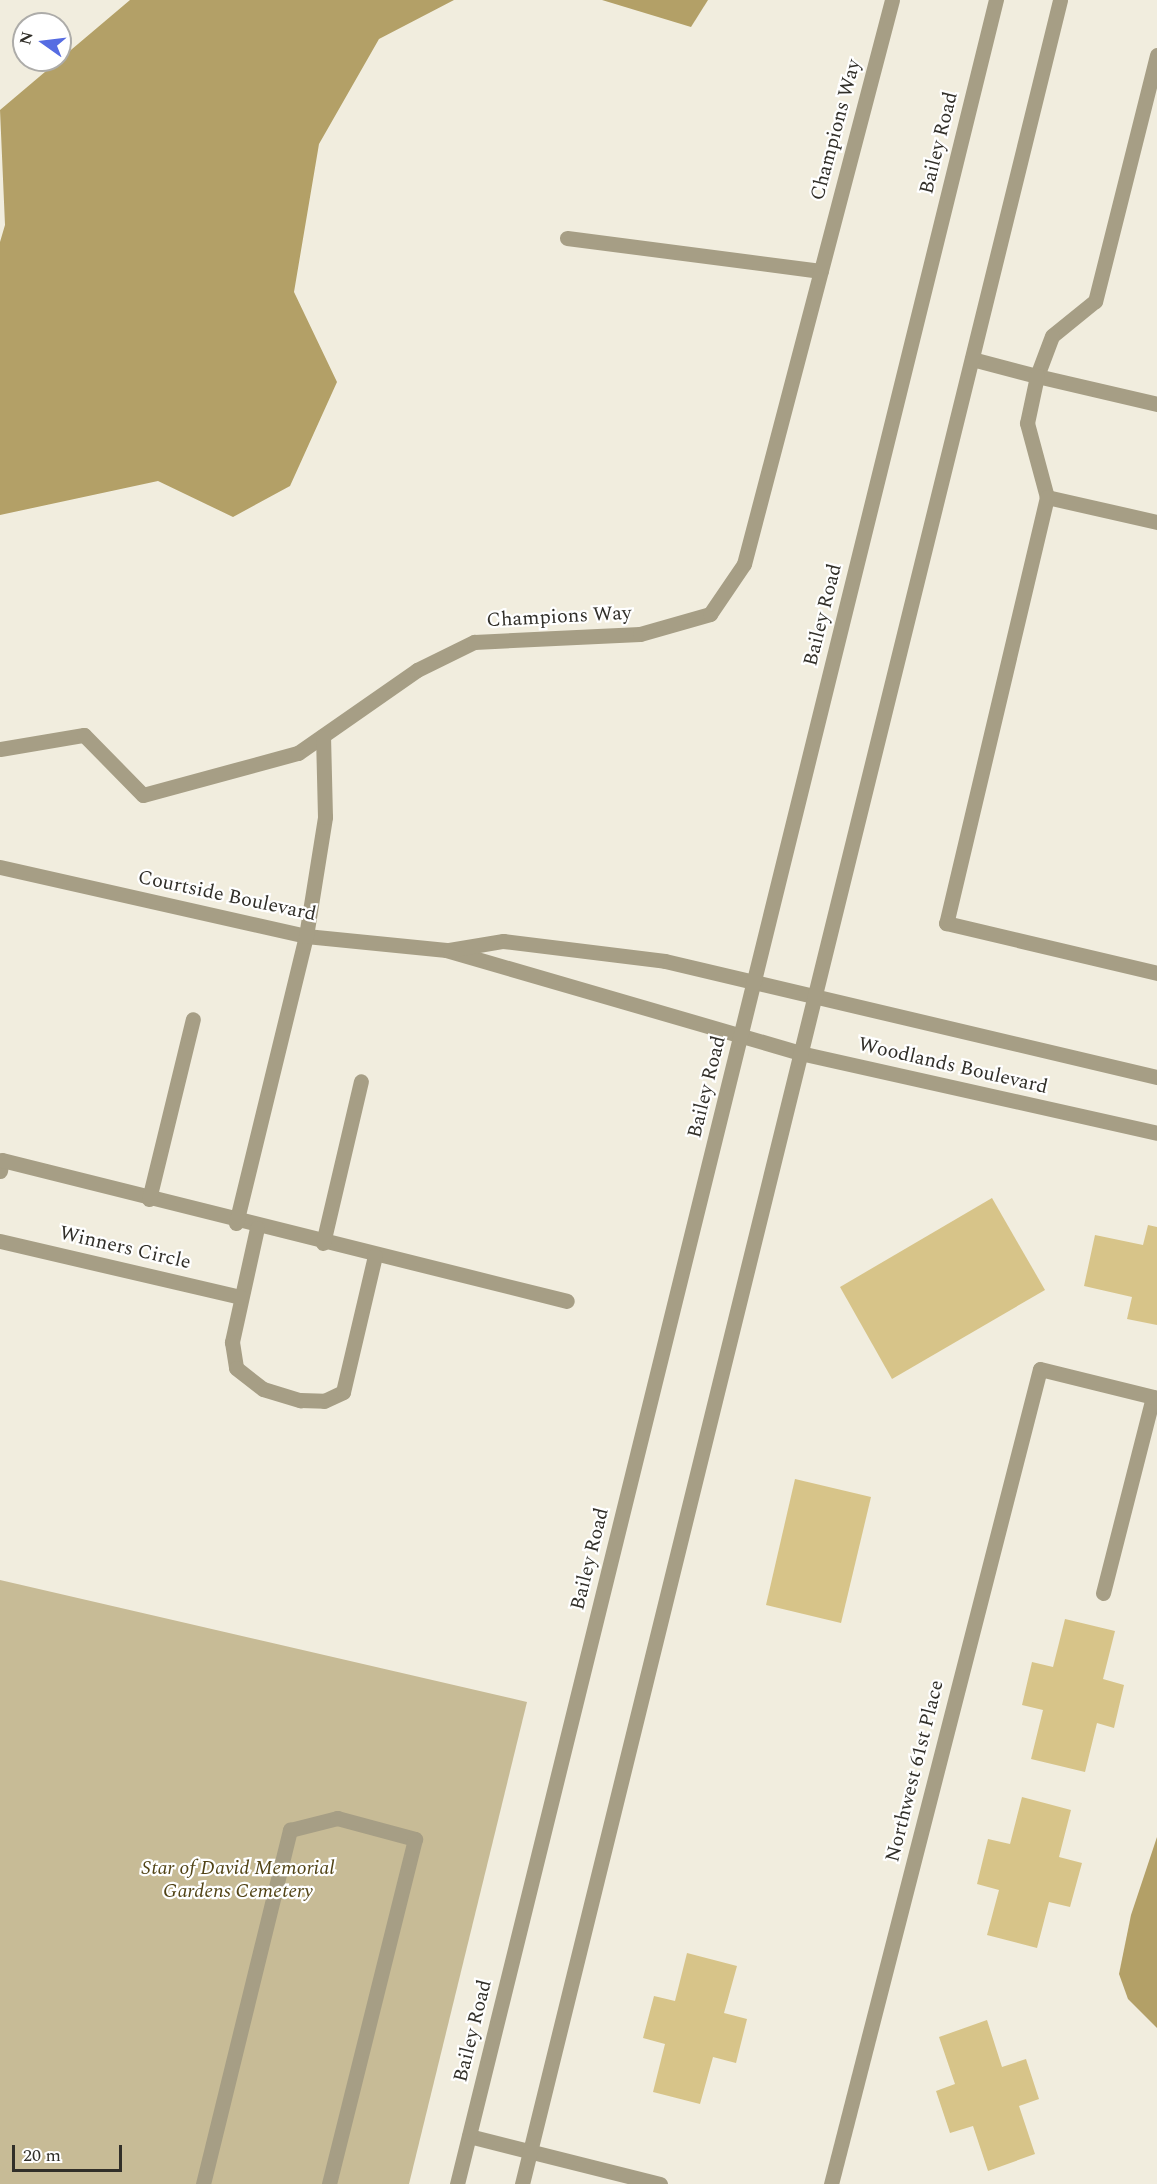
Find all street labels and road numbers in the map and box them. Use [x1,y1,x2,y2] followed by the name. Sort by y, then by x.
[806,57,866,203] street label: Champions Way
[915,89,963,197] street label: Bailey Road
[799,561,847,669] street label: Bailey Road
[486,601,632,633] street label: Champions Way
[136,865,318,927] street label: Courtside Boulevard
[683,1033,731,1141] street label: Bailey Road
[856,1033,1050,1099] street label: Woodlands Boulevard
[57,1221,193,1275] street label: Winners Circle
[566,1505,614,1613] street label: Bailey Road
[881,1678,949,1864] street label: Northwest 61st Place
[449,1977,497,2085] street label: Bailey Road

